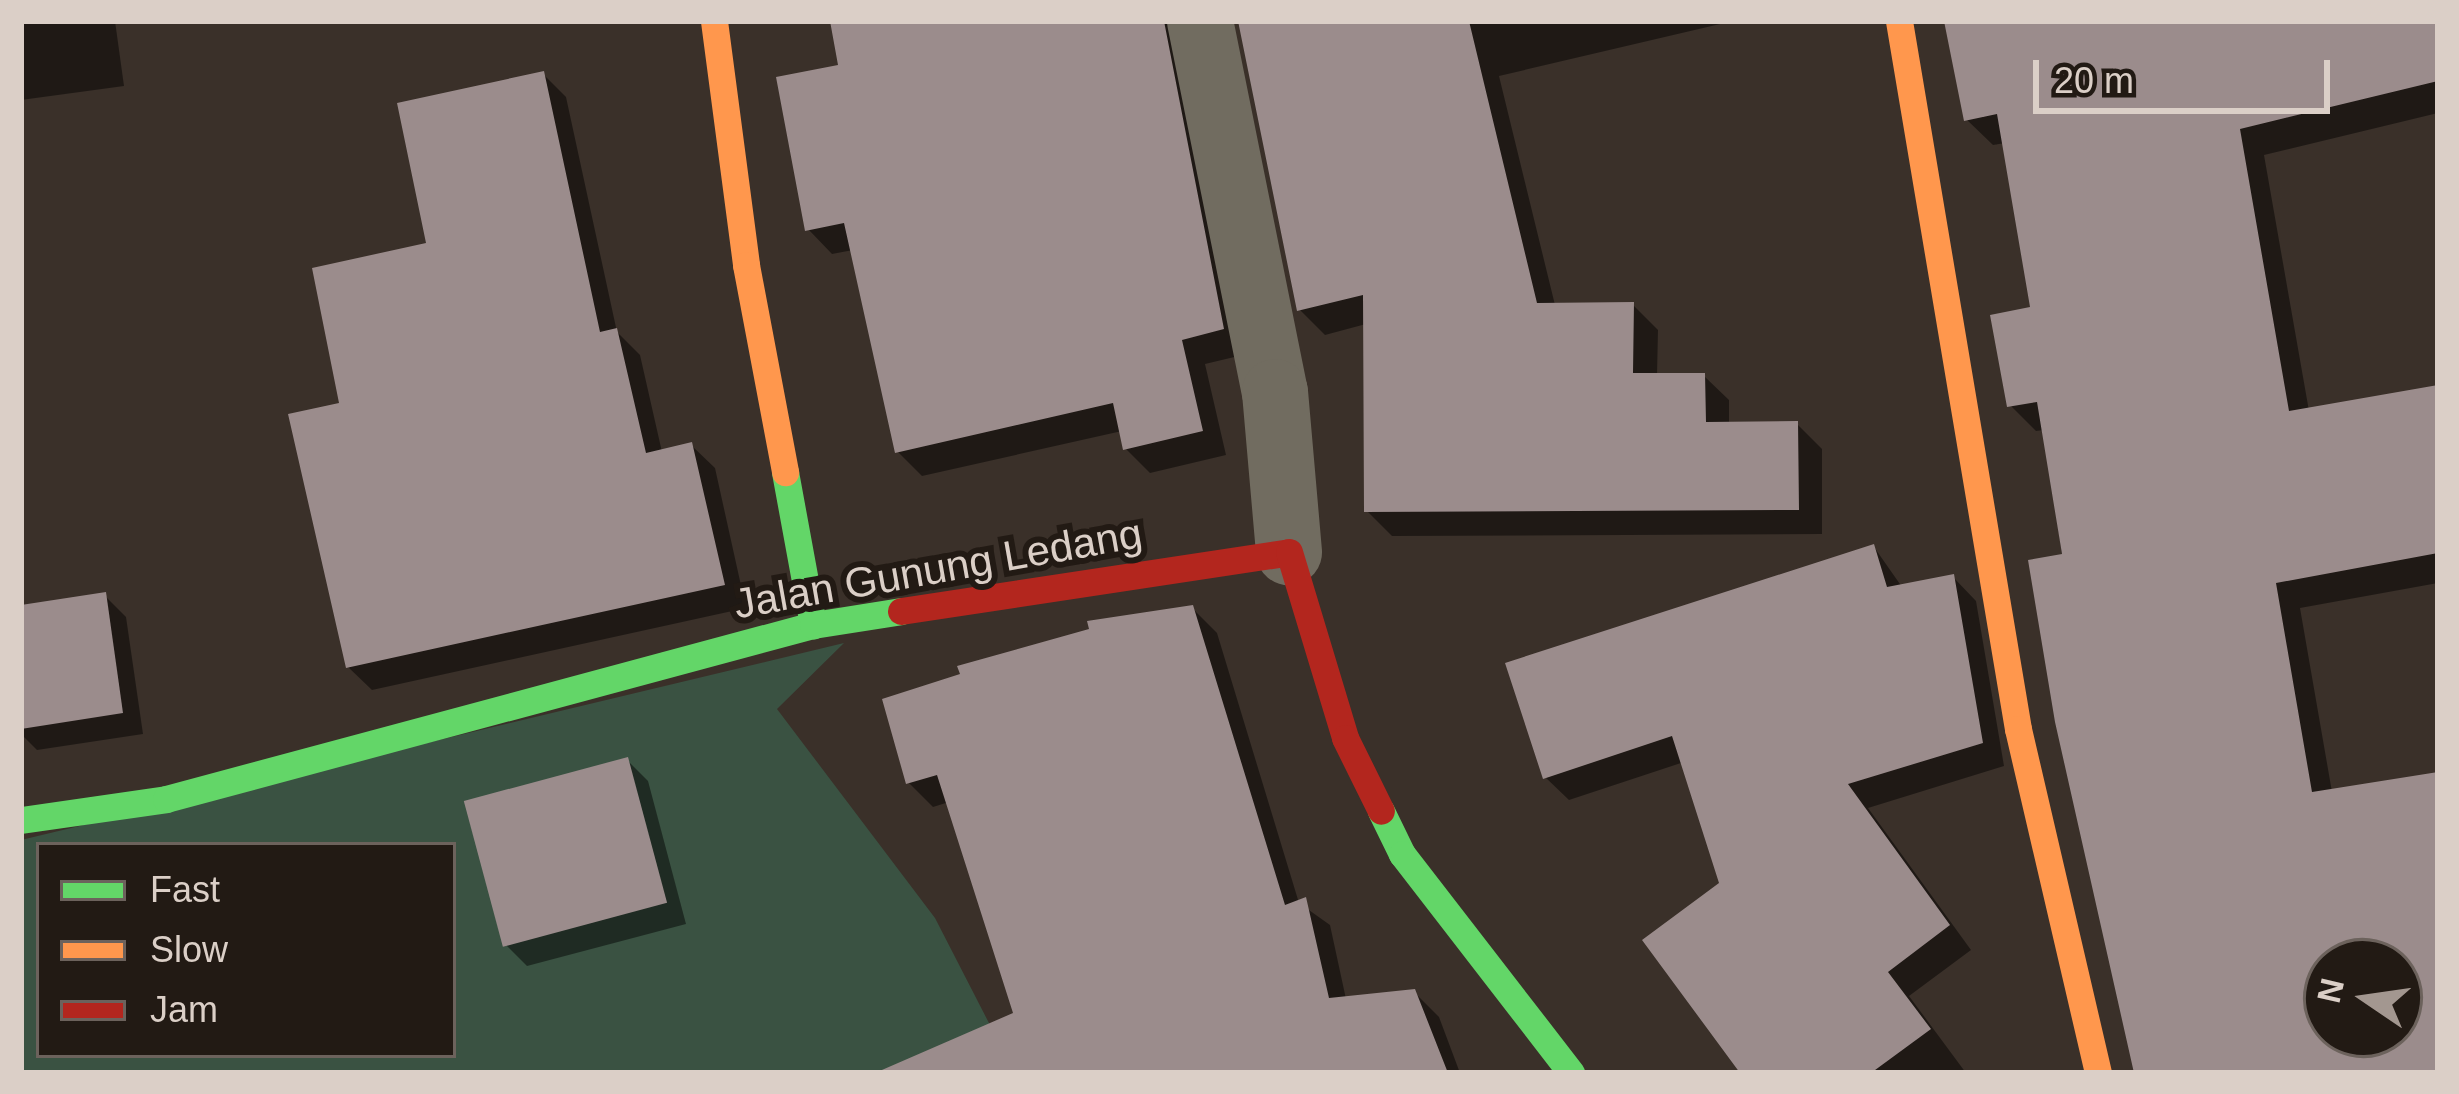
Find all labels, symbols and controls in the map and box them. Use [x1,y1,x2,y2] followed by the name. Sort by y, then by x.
[2039,36,2336,110] scale bar
[2054,60,2134,101] text: 20 m
[730,508,1146,630] street label: Jalan Gunung Ledang
[36,842,456,1058] legend
[150,869,220,910] text: Fast
[150,929,228,970] text: Slow
[2303,938,2423,1058] north arrow
[2310,975,2351,1006] text: N
[150,989,218,1030] text: Jam

